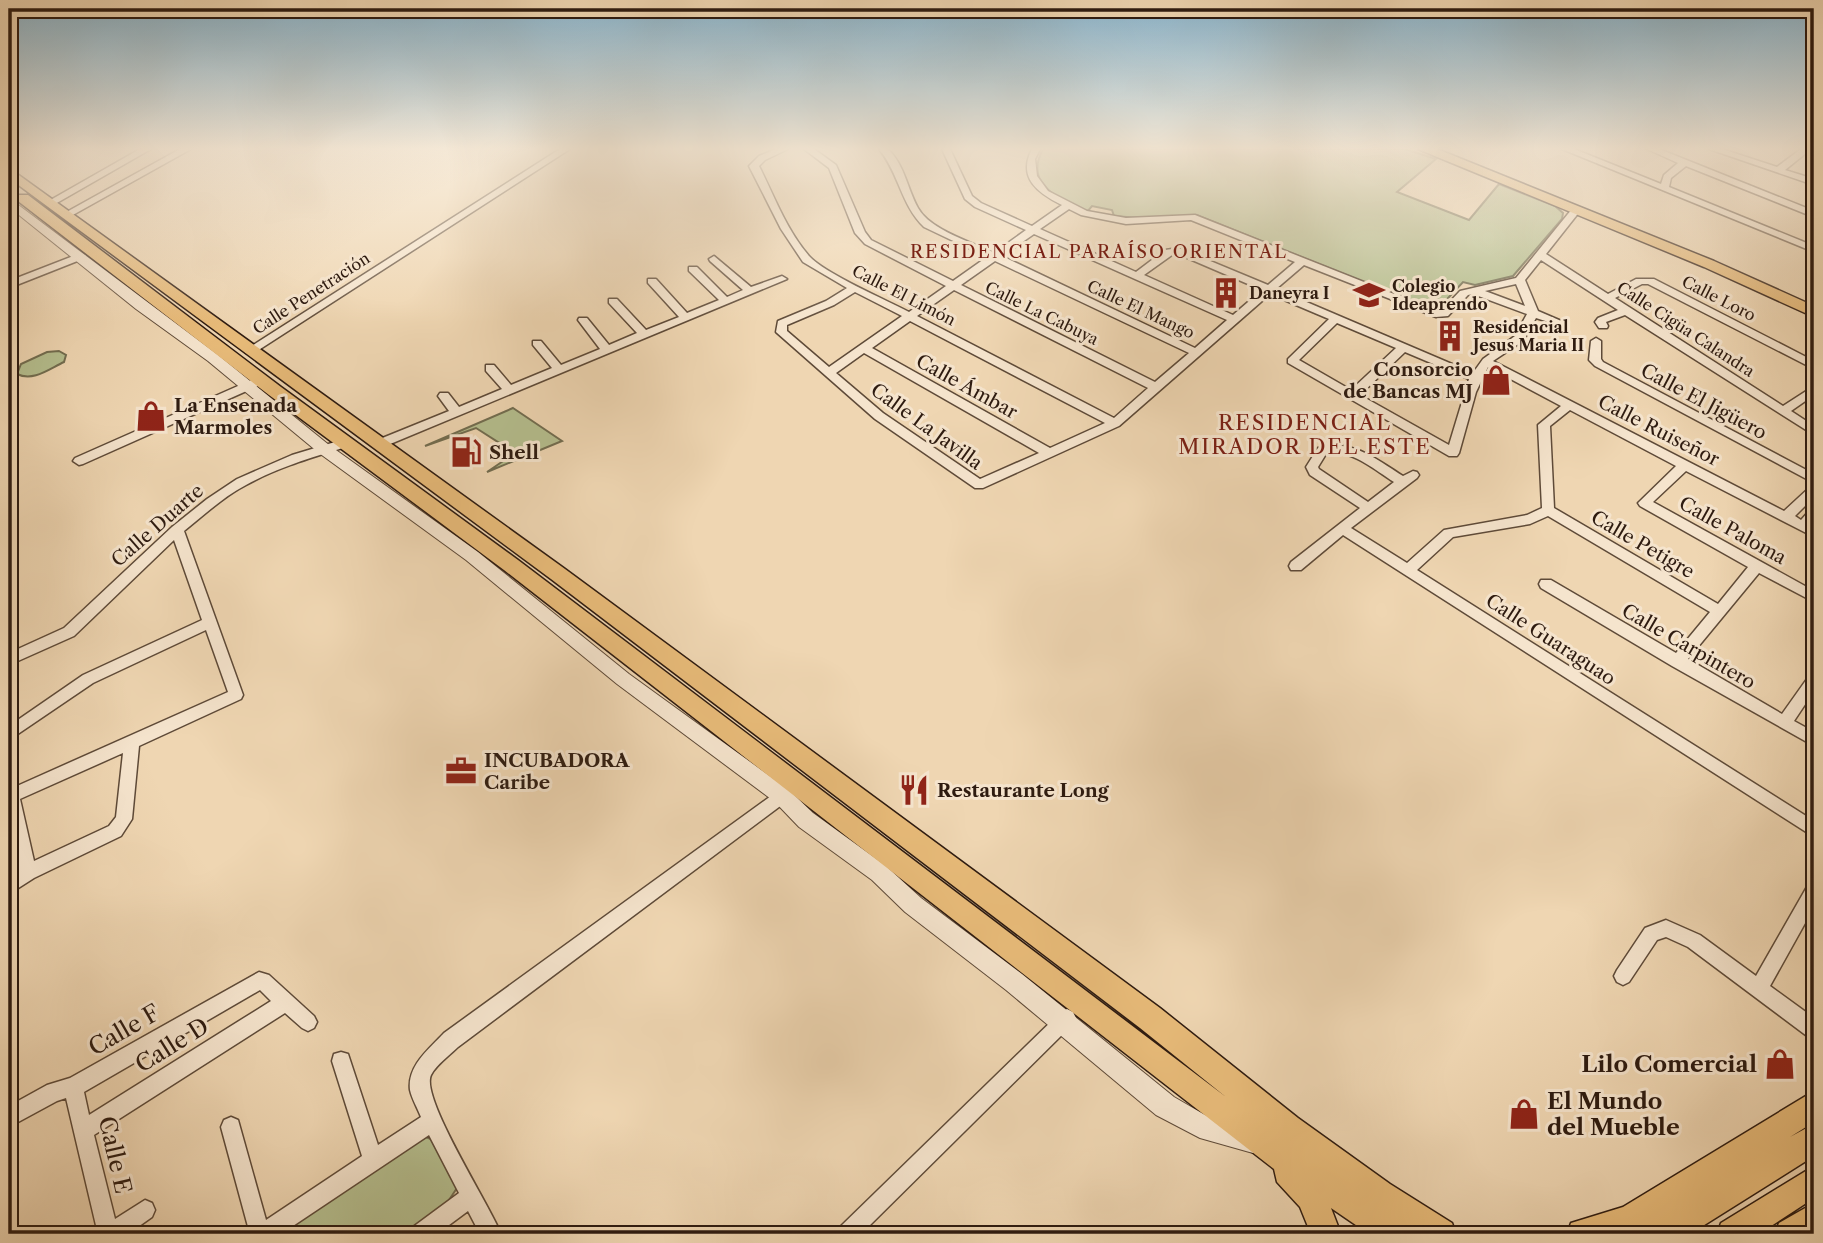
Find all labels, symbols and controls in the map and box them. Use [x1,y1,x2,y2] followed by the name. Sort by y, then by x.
[910,240,1288,263] district label: RESIDENCIAL PARAÍSO ORIENTAL
[249,248,373,338] street label: Calle Penetración
[849,260,959,330] street label: Calle El Limón
[1679,271,1759,325] street label: Calle Loro
[1084,275,1198,343] street label: Calle El Mango
[1209,276,1243,310] building icon: Daneyra I
[1392,276,1488,314] place label: Colegio Ideaprendo
[982,277,1102,349] street label: Calle La Cabuya
[1613,277,1759,381] street label: Calle Cigüa Calandra
[1352,278,1386,312] school or university icon: Colegio Ideaprendo
[1249,283,1330,303] place label: Daneyra I
[1470,317,1585,355] place label: Residencial Jesus Maria II
[1433,319,1467,353] building icon: Residencial Jesus Maria II
[912,349,1021,424] street label: Calle Ámbar
[1343,358,1473,403] place label: Consorcio de Bancas MJ
[1637,359,1771,444] street label: Calle El Jigüero
[1479,363,1513,397] shop icon: Consorcio de Bancas MJ
[866,378,987,475] street label: Calle La Javilla
[1594,390,1723,471] street label: Calle Ruiseñor
[174,394,298,439] place label: La Ensenada Marmoles
[134,399,168,433] shop icon: La Ensenada Marmoles
[1178,410,1432,459] district label: RESIDENCIAL MIRADOR DEL ESTE
[449,435,483,469] fuel station icon: Shell
[489,441,539,464] place label: Shell
[107,479,208,572] street label: Calle Duarte
[1675,492,1790,569] street label: Calle Paloma
[1587,506,1698,583] street label: Calle Petigre
[1482,589,1620,690] street label: Calle Guaraguao
[1618,599,1760,694] street label: Calle Carpintero
[484,749,631,794] place label: INCUBADORA Caribe
[444,754,478,788] office icon: INCUBADORA Caribe
[897,773,931,807] restaurant icon: Restaurante Long
[937,779,1110,802] place label: Restaurante Long
[83,998,165,1061] street label: Calle F
[130,1012,214,1078] street label: Calle D
[1763,1047,1797,1081] shop icon: Lilo Comercial
[1581,1050,1757,1078] place label: Lilo Comercial
[1547,1087,1680,1141] place label: El Mundo del Mueble
[1507,1097,1541,1131] shop icon: El Mundo del Mueble
[93,1114,137,1196] street label: Calle E

